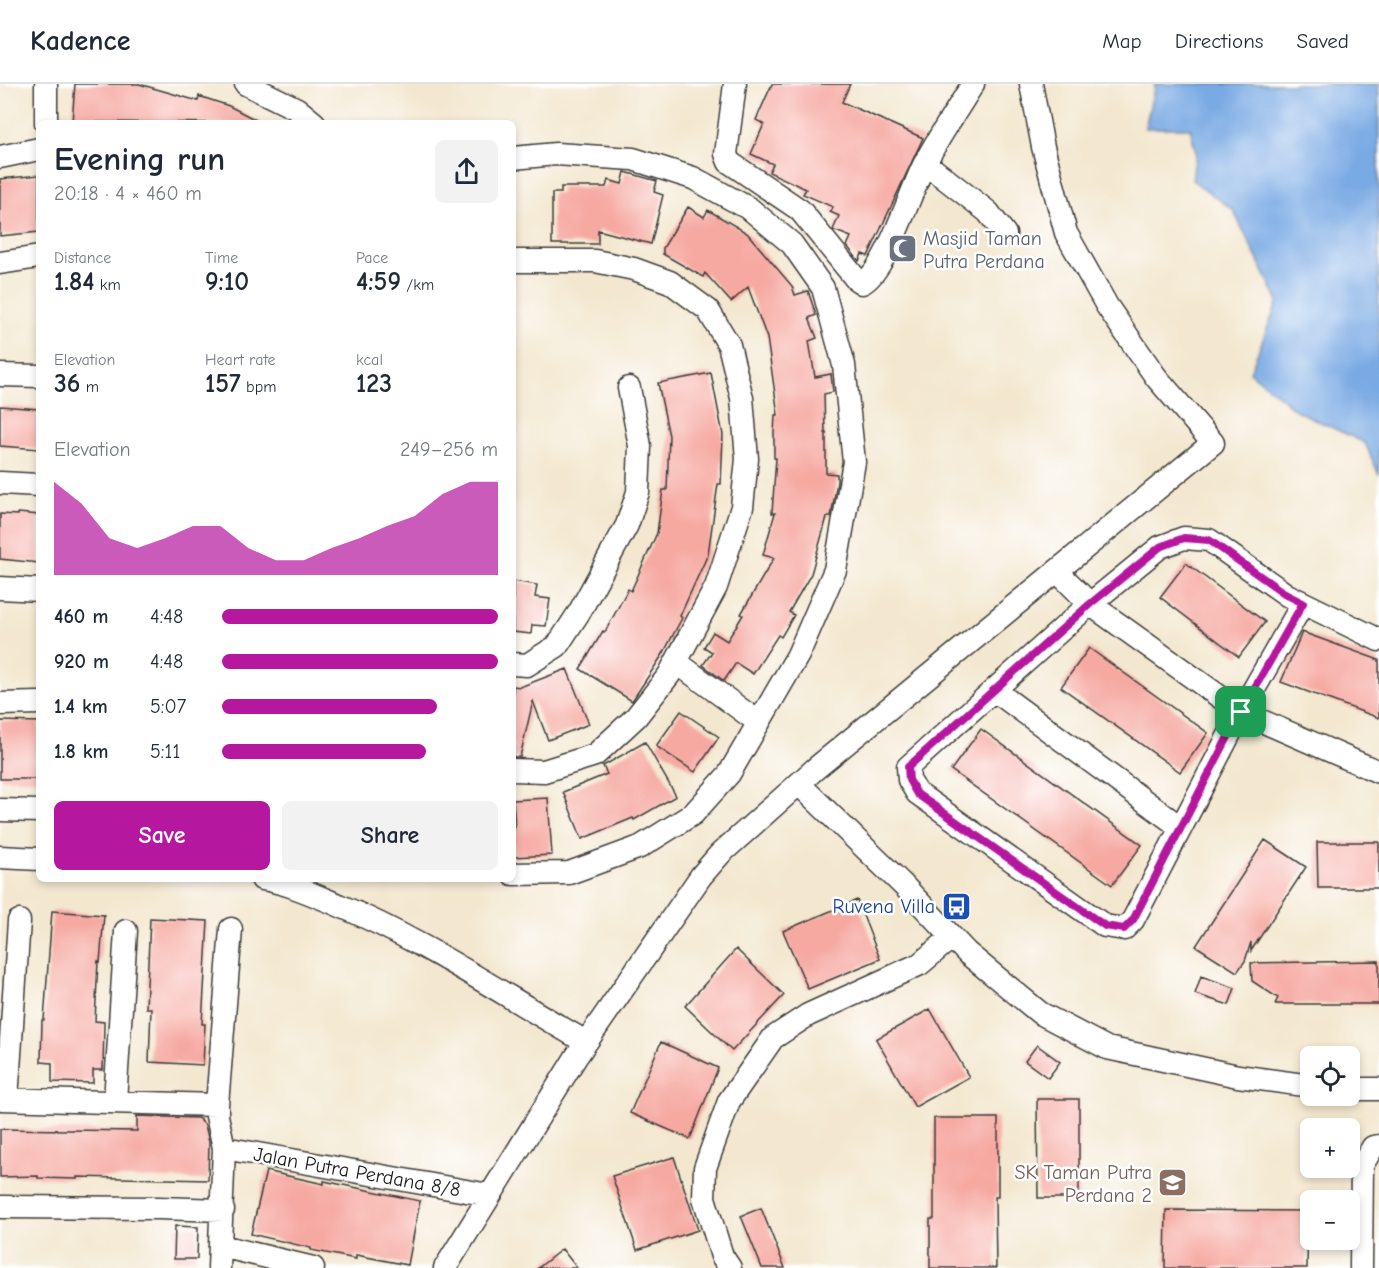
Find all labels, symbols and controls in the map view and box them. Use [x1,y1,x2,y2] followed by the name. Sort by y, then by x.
[30,25,130,57] text: Kadence
[1102,29,1142,53] text: Map
[1175,29,1264,53] text: Directions
[1297,29,1349,53] text: Saved
[54,140,225,178] text: Evening run
[435,140,498,203] button: share
[54,182,202,205] text: 20:18 · 4 × 460 m
[923,227,1045,273] place label: Masjid Taman Putra Perdana
[886,233,918,265] mosque icon: Masjid Taman Putra Perdana
[54,249,111,267] text: Distance
[205,249,238,267] text: Time
[356,249,388,267] text: Pace
[54,267,94,297] text: 1.84
[205,267,249,297] text: 9:10
[356,267,401,297] text: 4:59
[94,276,121,294] text: km
[401,276,434,294] text: /km
[54,351,115,369] text: Elevation
[205,351,276,369] text: Heart rate
[356,351,383,369] text: kcal
[54,369,80,399] text: 36
[205,369,241,399] text: 157
[356,369,392,399] text: 123
[80,378,99,396] text: m
[241,378,276,396] text: bpm
[54,438,131,461] text: Elevation
[400,438,498,461] text: 249–256 m
[54,605,108,628] text: 460 m
[150,605,183,628] text: 4:48
[54,650,109,673] text: 920 m
[150,650,183,673] text: 4:48
[1215,686,1266,737] pin
[54,695,108,718] text: 1.4 km
[150,695,186,718] text: 5:07
[1224,695,1257,728] icon: arrive
[54,740,109,763] text: 1.8 km
[150,740,180,763] text: 5:11
[54,801,270,870] button: Save
[282,801,498,870] button: Share
[940,890,972,922] bus stop icon: Ruvena Villa
[832,895,935,918] place label: Ruvena Villa
[1300,1046,1360,1250] map controls
[1300,1046,1360,1106] button: locate
[1300,1118,1360,1178] button: +
[252,1142,462,1202] street label: Jalan Putra Perdana 8/8
[1015,1161,1152,1207] place label: SK Taman Putra Perdana 2
[1157,1167,1189,1199] school or university icon: SK Taman Putra Perdana 2
[1300,1190,1360,1250] button: −

